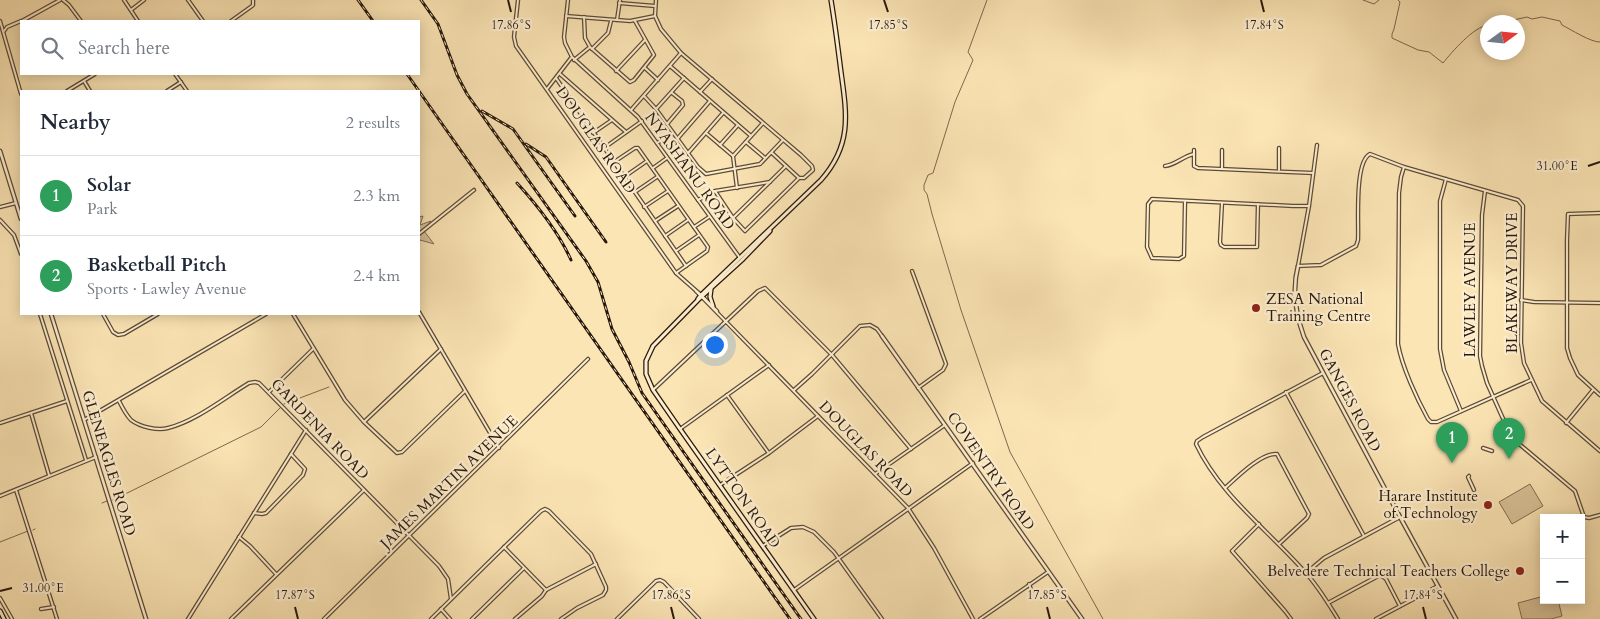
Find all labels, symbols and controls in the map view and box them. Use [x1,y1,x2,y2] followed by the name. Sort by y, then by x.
[1480,15,1525,60] north arrow
[491,17,531,33] text: 17.86°S
[868,17,908,33] text: 17.85°S
[1244,17,1284,33] text: 17.84°S
[20,20,420,75] search box
[38,34,66,62] icon: search
[78,35,170,61] text: Search here
[551,82,641,198] street label: DOUGLAS ROAD
[40,108,111,137] text: Nearby
[641,108,739,234] street label: NYASHANU ROAD
[346,112,400,134] text: 2 results
[1536,158,1578,174] text: 31.00°E
[87,172,131,198] text: Solar
[52,185,60,207] text: 1
[353,185,400,207] text: 2.3 km
[87,198,118,220] text: Park
[1502,213,1522,353] street label: BLAKEWAY DRIVE
[1460,222,1480,358] street label: LAWLEY AVENUE
[87,252,227,278] text: Basketball Pitch
[52,265,60,287] text: 2
[353,265,400,287] text: 2.4 km
[87,278,246,300] text: Sports · Lawley Avenue
[1266,289,1371,326] place label: ZESA National Training Centre
[1250,302,1262,314] marker: ZESA National Training Centre
[702,332,728,358] your location
[1314,345,1386,455] street label: GANGES ROAD
[267,374,373,484] street label: GARDENIA ROAD
[77,388,141,538] street label: GLENEAGLES ROAD
[815,396,917,502] street label: DOUGLAS ROAD
[943,408,1039,534] street label: COVENTRY ROAD
[374,411,522,555] street label: JAMES MARTIN AVENUE
[1493,418,1525,459] pin: 2
[1436,422,1468,463] pin: 1
[701,444,785,552] street label: LYTTON ROAD
[1379,486,1478,523] place label: Harare Institute of Technology
[1482,499,1494,511] marker: Harare Institute of Technology
[1540,514,1585,604] map controls
[1540,514,1585,559] button: +
[1540,559,1585,604] button: −
[1267,561,1510,581] place label: Belvedere Technical Teachers College
[1514,565,1526,577] marker: Belvedere Technical Teachers College
[22,580,64,596] text: 31.00°E
[275,587,315,603] text: 17.87°S
[651,587,691,603] text: 17.86°S
[1027,587,1067,603] text: 17.85°S
[1403,587,1443,603] text: 17.84°S

